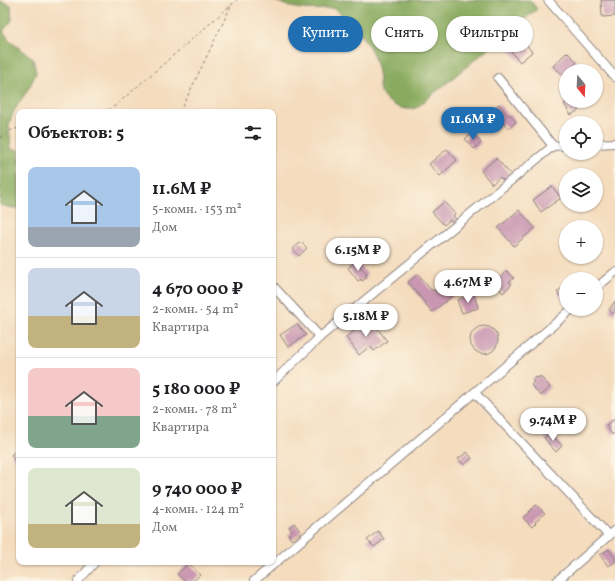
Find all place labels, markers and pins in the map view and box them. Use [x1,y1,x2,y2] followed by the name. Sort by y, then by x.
[436,107,510,141] pin: 11.6M ₽
[321,238,395,272] pin: 6.15M ₽
[431,270,505,304] pin: 4.67M ₽
[329,304,403,338] pin: 5.18M ₽
[516,408,590,442] pin: 9.74M ₽

